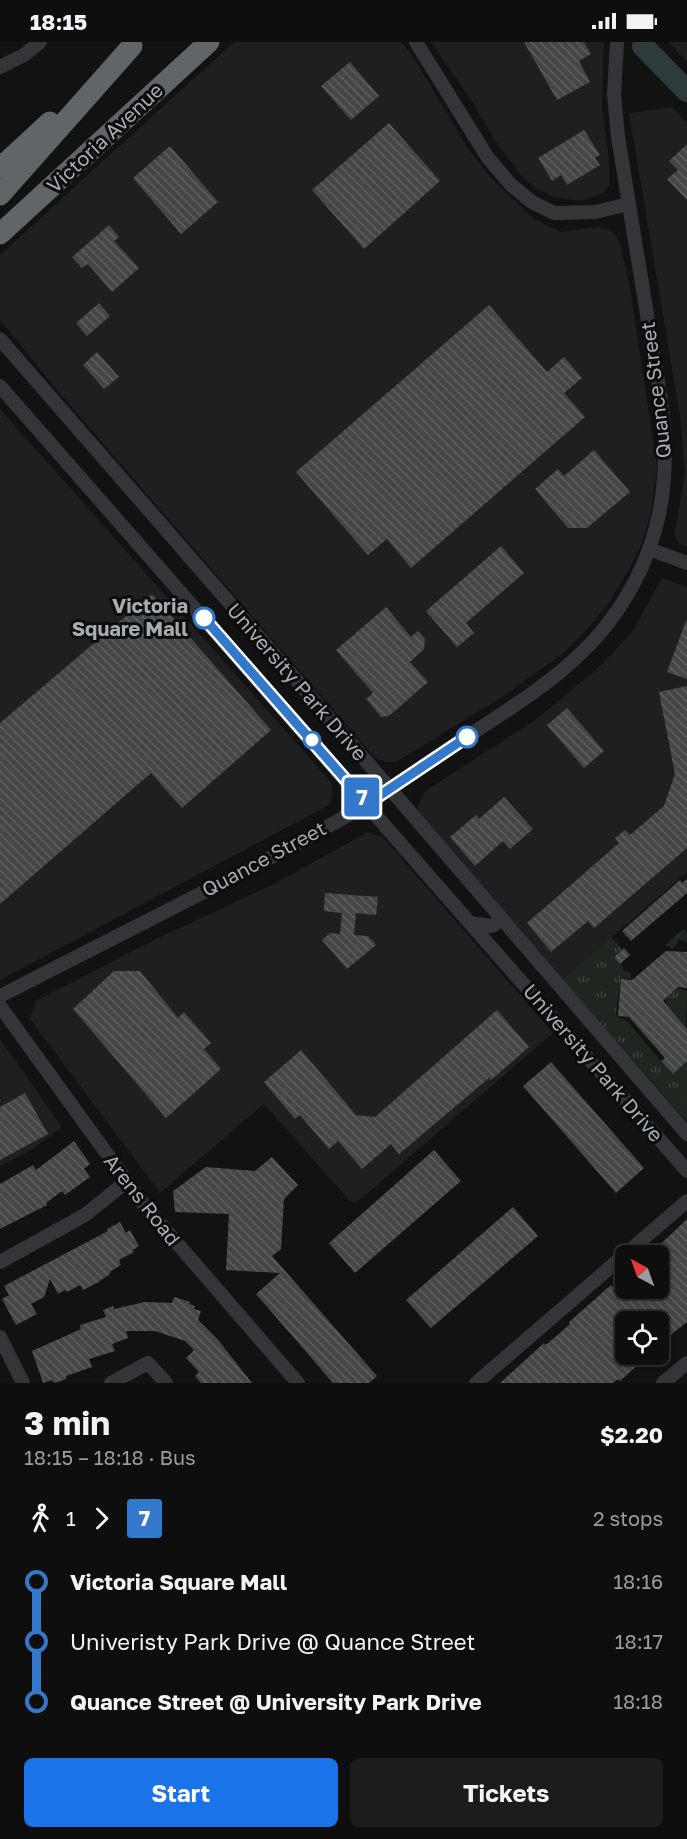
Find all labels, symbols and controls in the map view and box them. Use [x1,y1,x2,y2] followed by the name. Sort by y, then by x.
[30,8,87,35] text: 18:15
[41,77,167,197] street label: Victoria Avenue
[635,321,675,460] street label: Quance Street
[72,593,188,640] place label: Victoria Square Mall
[223,598,373,765] street label: University Park Drive
[193,607,215,629] marker: Victoria Square Mall
[456,726,478,748] unlabelled marker
[303,731,321,749] unlabelled marker
[342,778,382,816] line badge: 7
[356,784,368,810] text: 7
[197,815,330,901] street label: Quance Street
[519,979,669,1146] street label: University Park Drive
[100,1149,186,1250] street label: Arens Road
[615,1245,669,1299] north arrow
[615,1245,669,1365] map controls
[615,1311,669,1365] button: locate
[24,1403,110,1442] text: 3 min
[600,1421,663,1448] text: $2.20
[24,1445,196,1469] text: 18:15 – 18:18 · Bus
[24,1502,57,1535] icon: walk
[85,1502,118,1535] icon: forward
[139,1505,150,1531] text: 7
[66,1506,76,1530] text: 1
[593,1506,663,1530] text: 2 stops
[70,1568,287,1595] text: Victoria Square Mall
[613,1569,663,1593] text: 18:16
[70,1628,475,1655] text: Univeristy Park Drive @ Quance Street
[615,1629,663,1653] text: 18:17
[70,1688,482,1715] text: Quance Street @ University Park Drive
[613,1689,663,1713] text: 18:18
[24,1758,338,1827] button: Start
[350,1758,663,1827] button: Tickets

